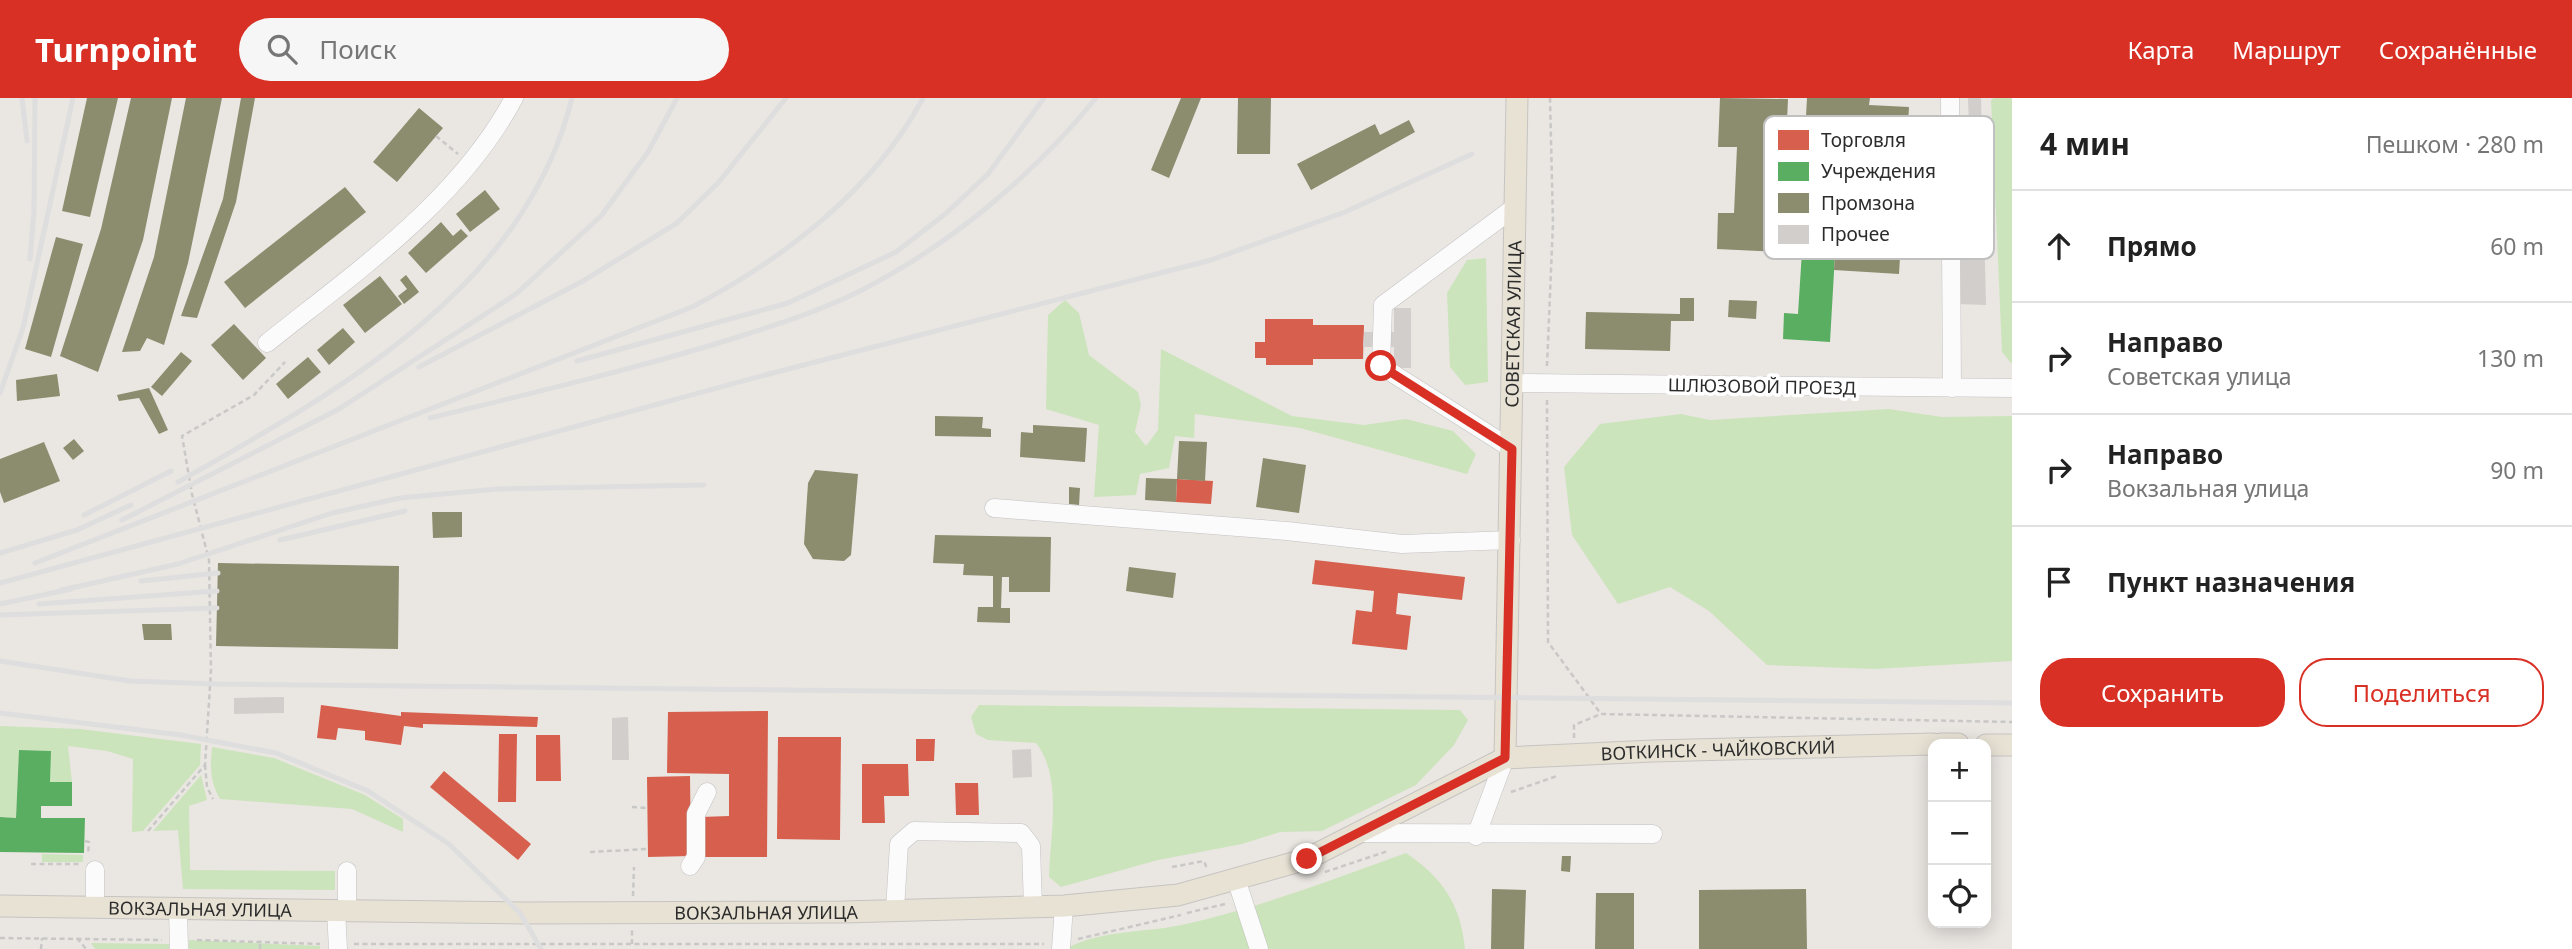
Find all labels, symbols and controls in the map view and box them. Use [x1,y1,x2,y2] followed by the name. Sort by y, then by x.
[239,18,729,81] search box
[35,27,197,72] text: Turnpoint
[263,30,301,68] icon: search
[319,31,396,67] text: Поиск
[2127,33,2194,66] text: Карта
[2232,33,2341,66] text: Маршрут
[2379,33,2537,66] text: Сохранённые
[1764,116,1994,259] legend
[2040,123,2130,164] text: 4 мин
[1821,127,1906,153] text: Торговля
[2366,128,2544,160] text: Пешком · 280 m
[1821,158,1936,184] text: Учреждения
[1821,190,1915,216] text: Промзона
[1821,221,1890,247] text: Прочее
[2040,227,2078,265] icon: ahead
[2107,228,2197,264] text: Прямо
[2490,230,2544,262] text: 60 m
[1499,240,1526,408] street label: СОВЕТСКАЯ УЛИЦА
[2107,324,2223,360] text: Направо
[2040,339,2078,377] icon: right
[2477,342,2544,374] text: 130 m
[1365,350,1396,381] route start
[2107,360,2292,392] text: Советская улица
[1668,372,1856,400] street label: ШЛЮЗОВОЙ ПРОЕЗД
[2107,436,2223,472] text: Направо
[2040,451,2078,489] icon: right
[2490,454,2544,486] text: 90 m
[2107,472,2309,504] text: Вокзальная улица
[2040,563,2078,601] icon: arrive
[2107,564,2355,600] text: Пункт назначения
[2040,658,2285,727] button: Сохранить
[2299,658,2544,727] button: Поделиться
[1600,734,1836,765] street label: ВОТКИНСК - ЧАЙКОВСКИЙ
[1928,739,1991,928] map controls
[1928,739,1991,802] button: +
[1928,802,1991,865] button: −
[1291,843,1322,874] route end
[1928,865,1991,928] button: locate
[108,895,292,922] street label: ВОКЗАЛЬНАЯ УЛИЦА
[674,900,859,925] street label: ВОКЗАЛЬНАЯ УЛИЦА

